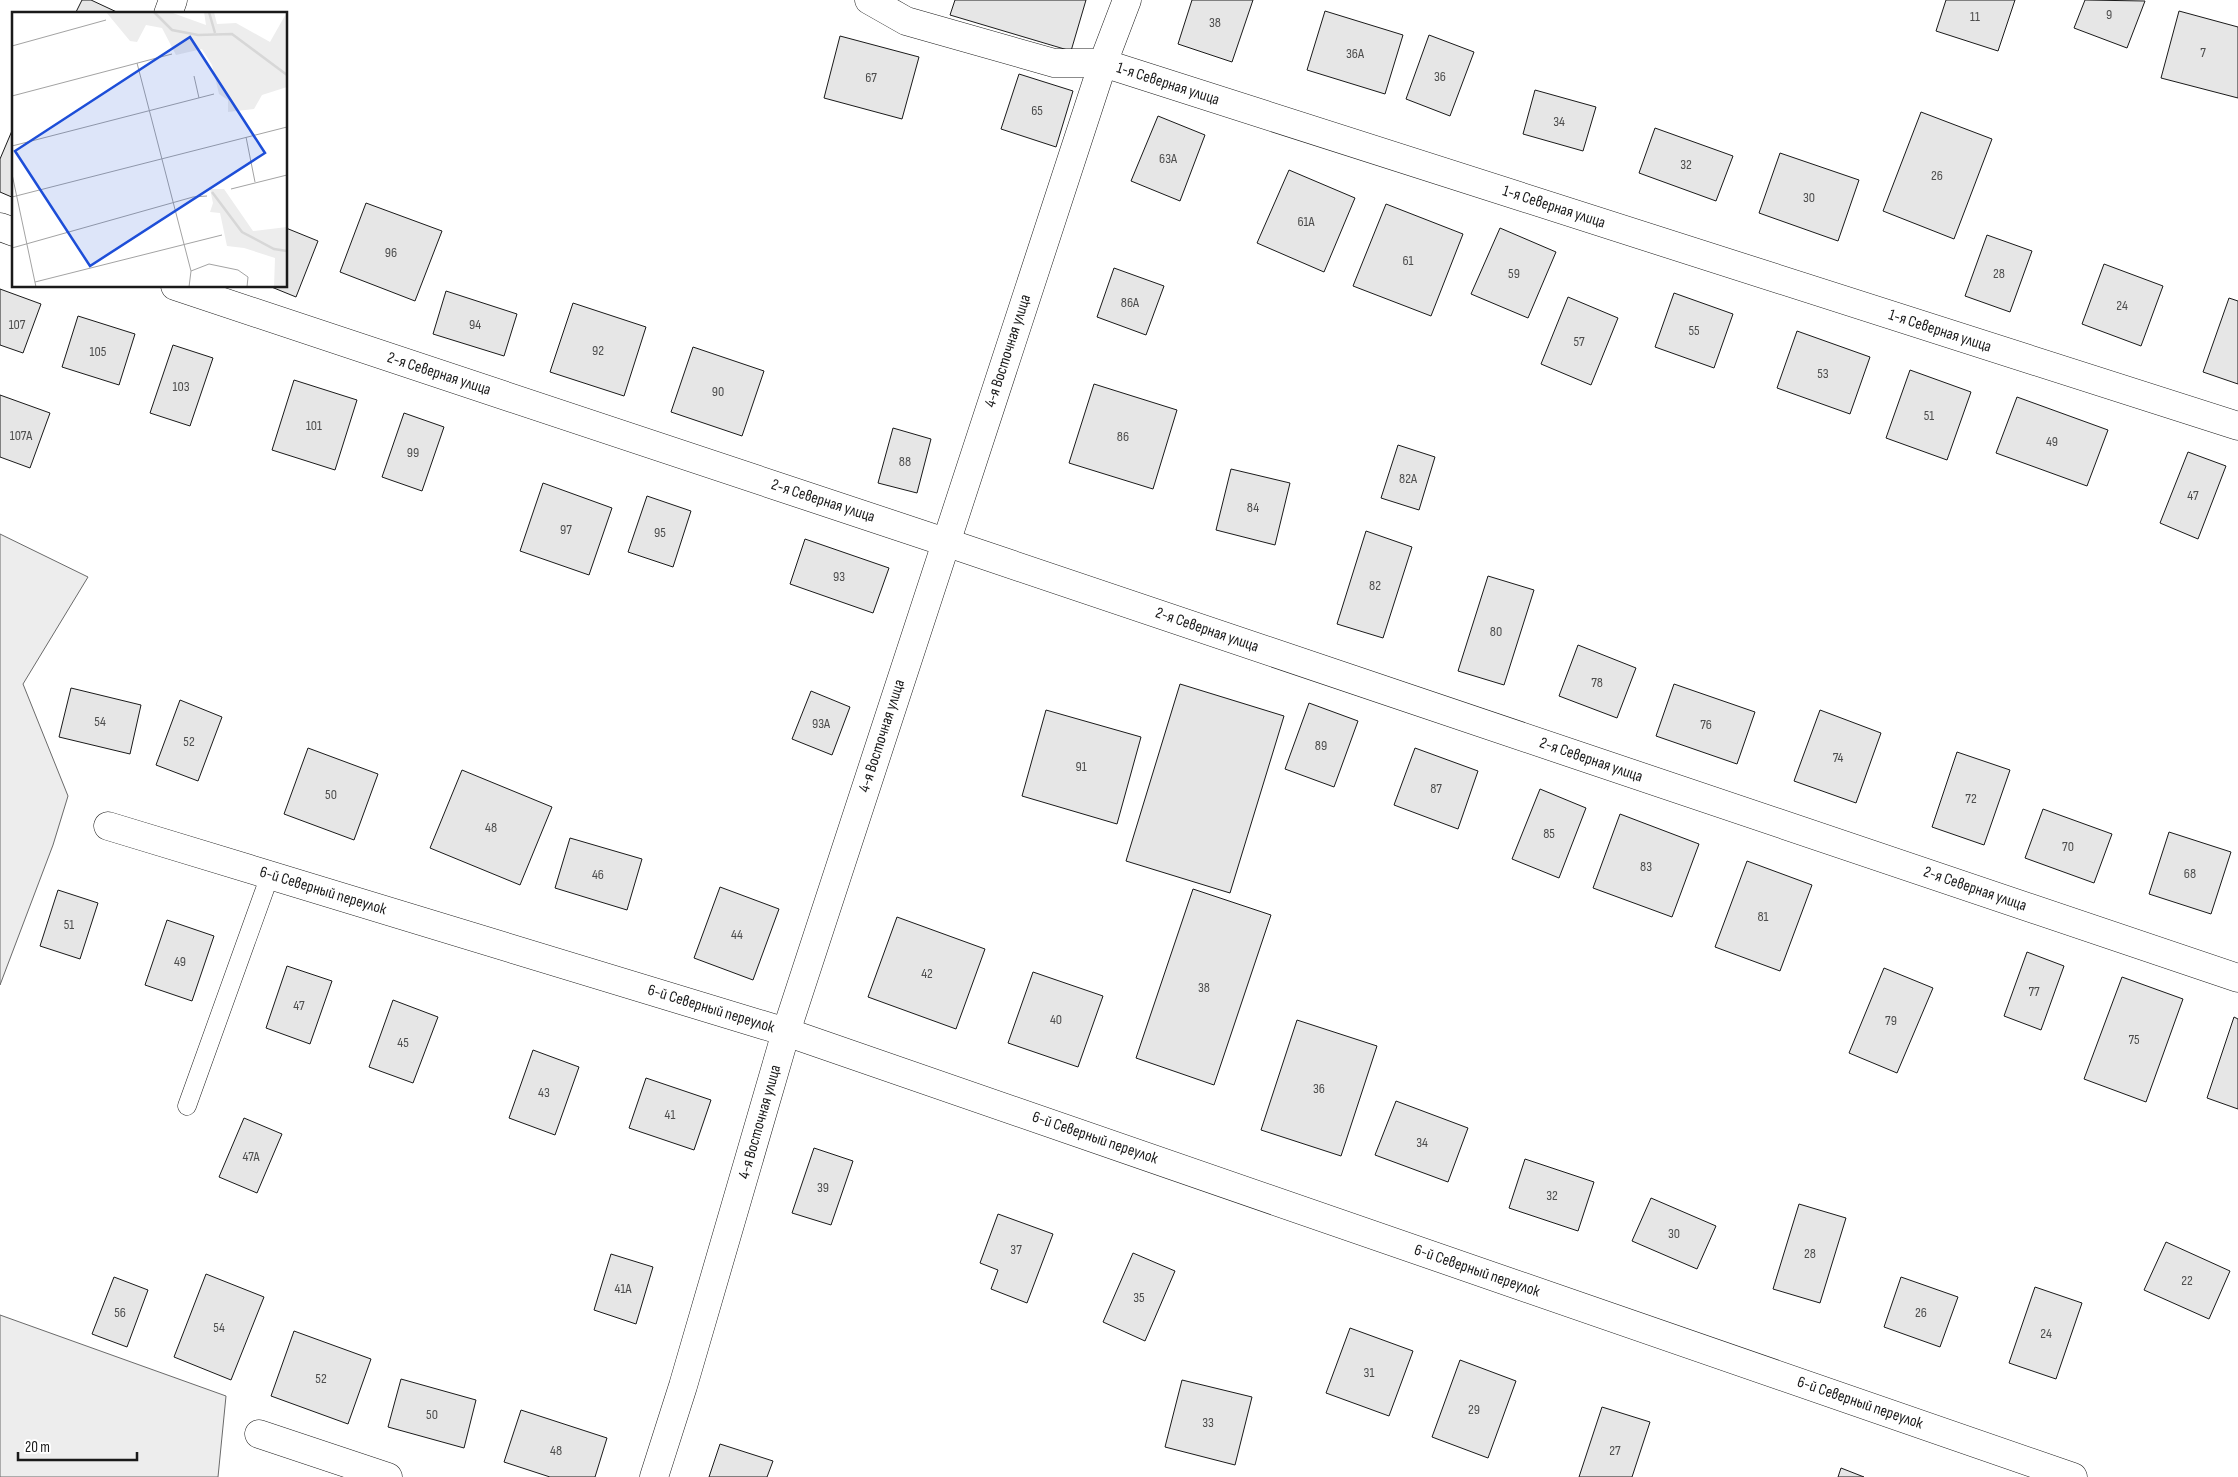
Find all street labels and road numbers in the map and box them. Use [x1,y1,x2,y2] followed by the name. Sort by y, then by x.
[1114,58,1222,110] street label: 1-я Северная улица
[1500,181,1608,233] street label: 1-я Северная улица
[981,292,1035,410] street label: 4-я Восточная улица
[1886,305,1994,357] street label: 1-я Северная улица
[385,348,493,400] street label: 2-я Северная улица
[769,475,877,527] street label: 2-я Северная улица
[1153,603,1261,657] street label: 2-я Северная улица
[855,677,909,795] street label: 4-я Восточная улица
[1537,733,1645,787] street label: 2-я Северная улица
[1921,862,2029,916] street label: 2-я Северная улица
[257,863,390,920] street label: 6-й Северный переулок
[645,981,778,1038] street label: 6-й Северный переулок
[735,1063,785,1181] street label: 4-я Восточная улица
[1030,1108,1161,1169] street label: 6-й Северный переулок
[1412,1241,1543,1302] street label: 6-й Северный переулок
[1795,1373,1926,1434] street label: 6-й Северный переулок

